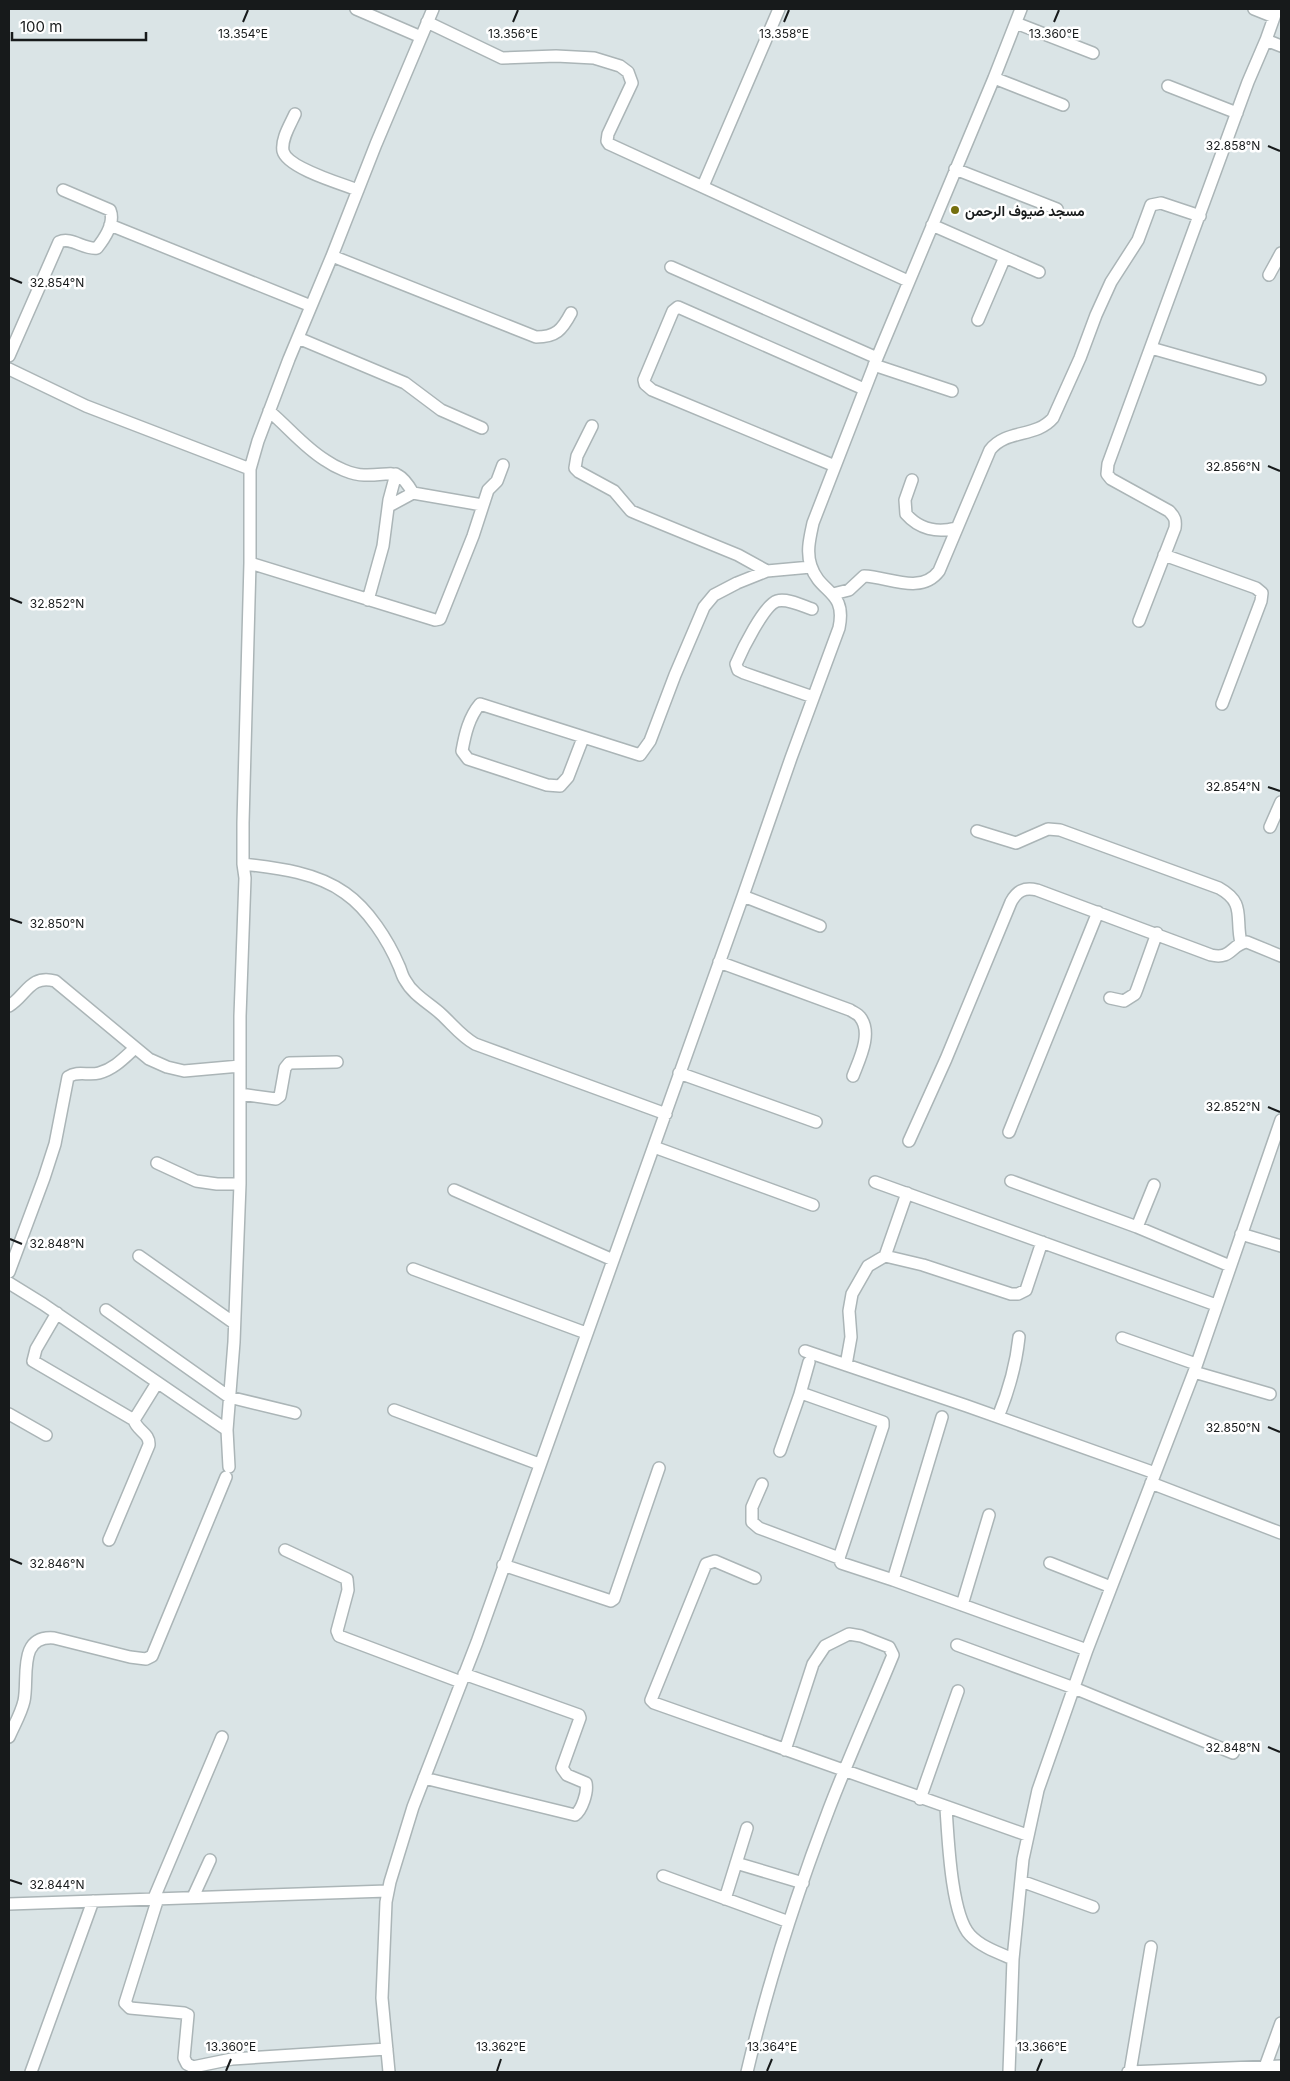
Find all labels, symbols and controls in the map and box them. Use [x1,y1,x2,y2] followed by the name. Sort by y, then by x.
[12,10,146,42] scale bar
[20,17,62,36] text: 100 m
[218,26,268,41] text: 13.354°E
[488,26,538,41] text: 13.356°E
[759,26,809,41] text: 13.358°E
[1029,26,1079,41] text: 13.360°E
[1206,138,1260,153] text: 32.858°N
[965,202,1085,220] place label: مسجد ضيوف الرحمن
[949,204,961,216] marker: مسجد ضيوف الرحمن
[30,275,84,290] text: 32.854°N
[1206,459,1260,474] text: 32.856°N
[30,596,84,611] text: 32.852°N
[1206,779,1260,794] text: 32.854°N
[30,916,84,931] text: 32.850°N
[1206,1099,1260,1114] text: 32.852°N
[30,1236,84,1251] text: 32.848°N
[1206,1420,1260,1435] text: 32.850°N
[29,1556,85,1571] text: 32.846°N
[1206,1740,1260,1755] text: 32.848°N
[29,1877,85,1892] text: 32.844°N
[206,2039,256,2054] text: 13.360°E
[476,2039,526,2054] text: 13.362°E
[747,2039,797,2054] text: 13.364°E
[1017,2039,1067,2054] text: 13.366°E

